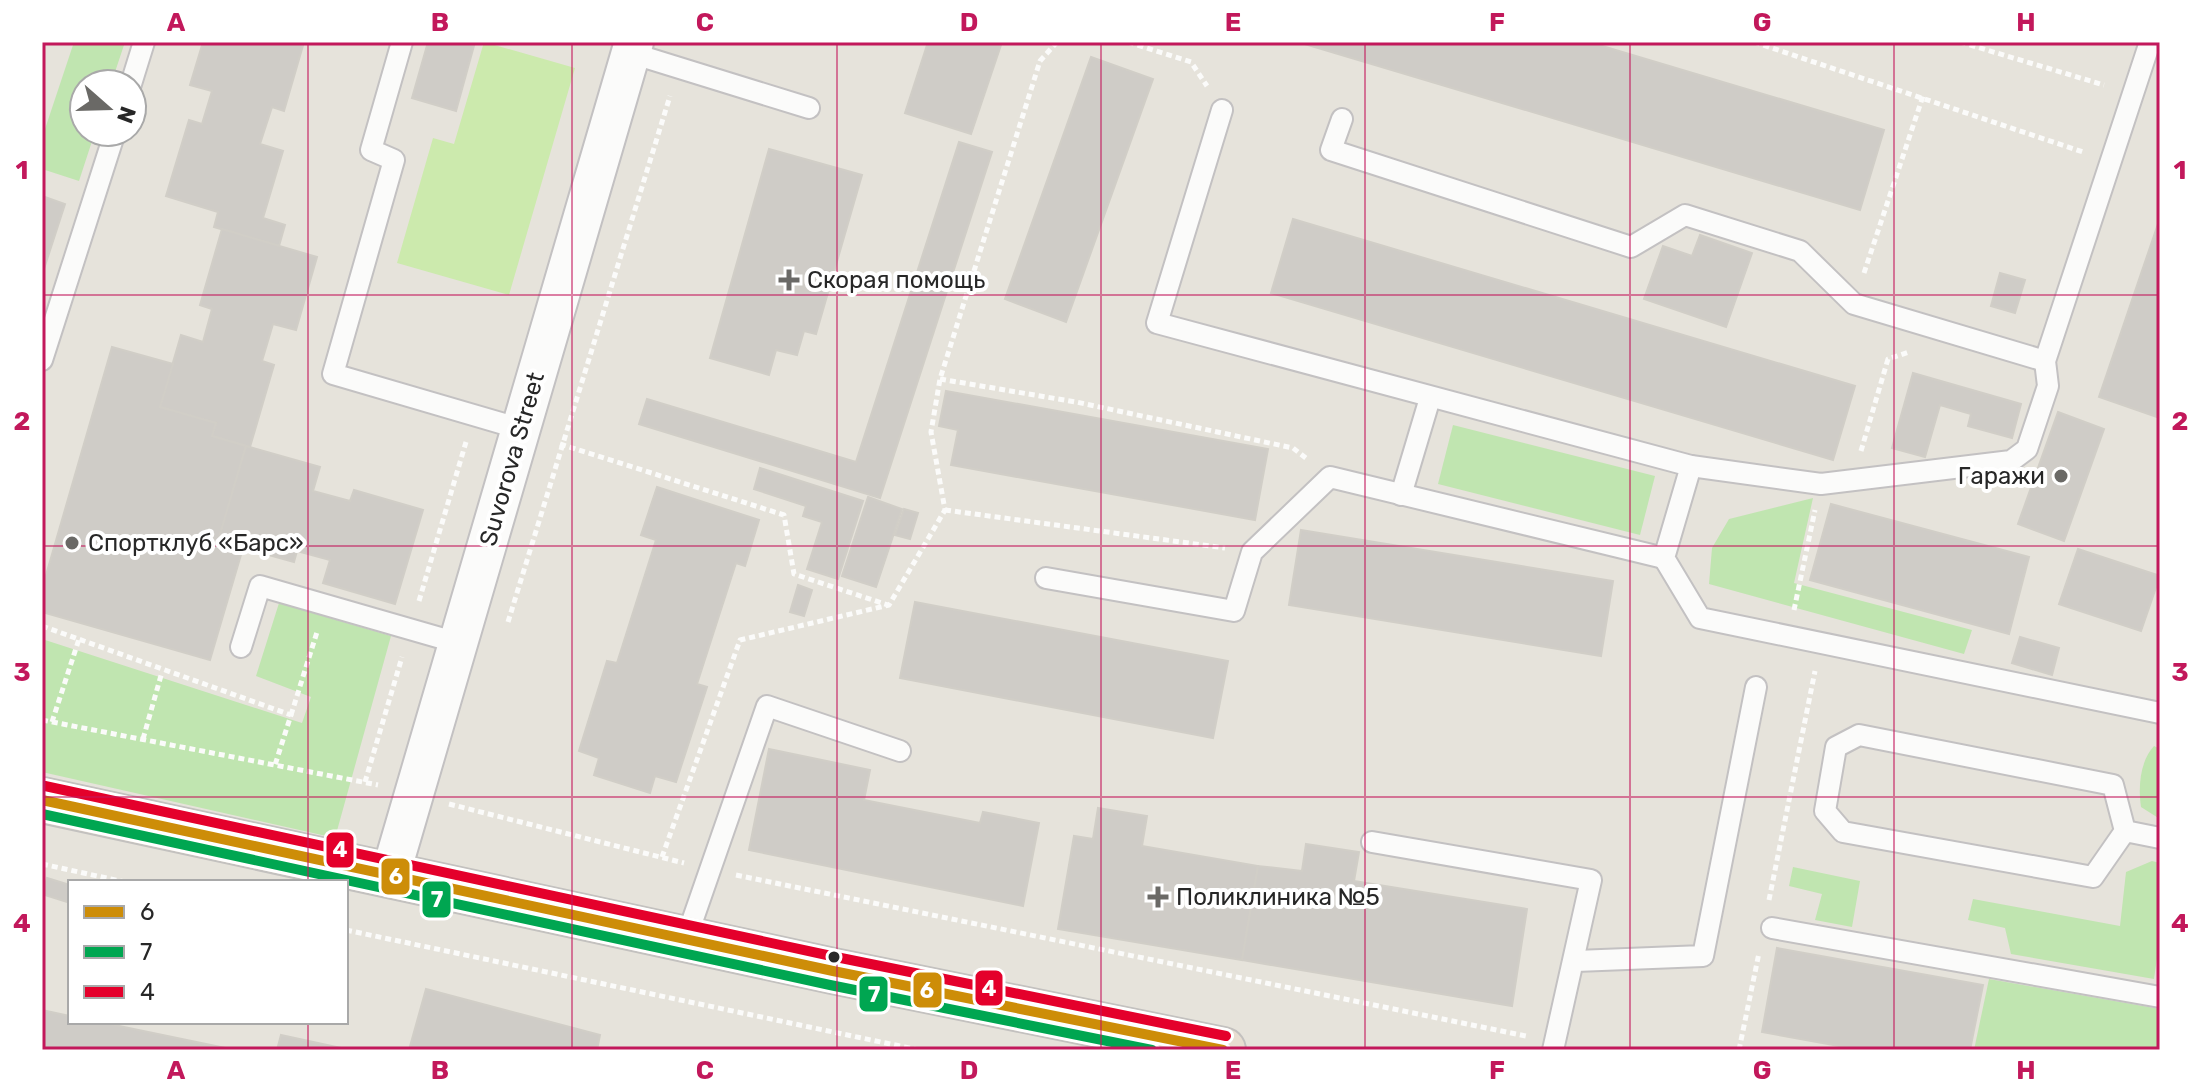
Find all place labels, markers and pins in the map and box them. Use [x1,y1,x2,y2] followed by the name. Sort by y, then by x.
[807,266,985,294] place label: Скорая помощь
[778,269,800,291] marker: Скорая помощь
[1958,462,2045,490] place label: Гаражи
[2052,467,2070,485] marker: Гаражи
[88,529,304,557] place label: Спортклуб «Барс»
[63,534,81,552] marker: Спортклуб «Барс»
[1176,883,1380,911] place label: Поликлиника №5
[1147,886,1169,908] marker: Поликлиника №5
[826,949,842,965] unlabelled marker

